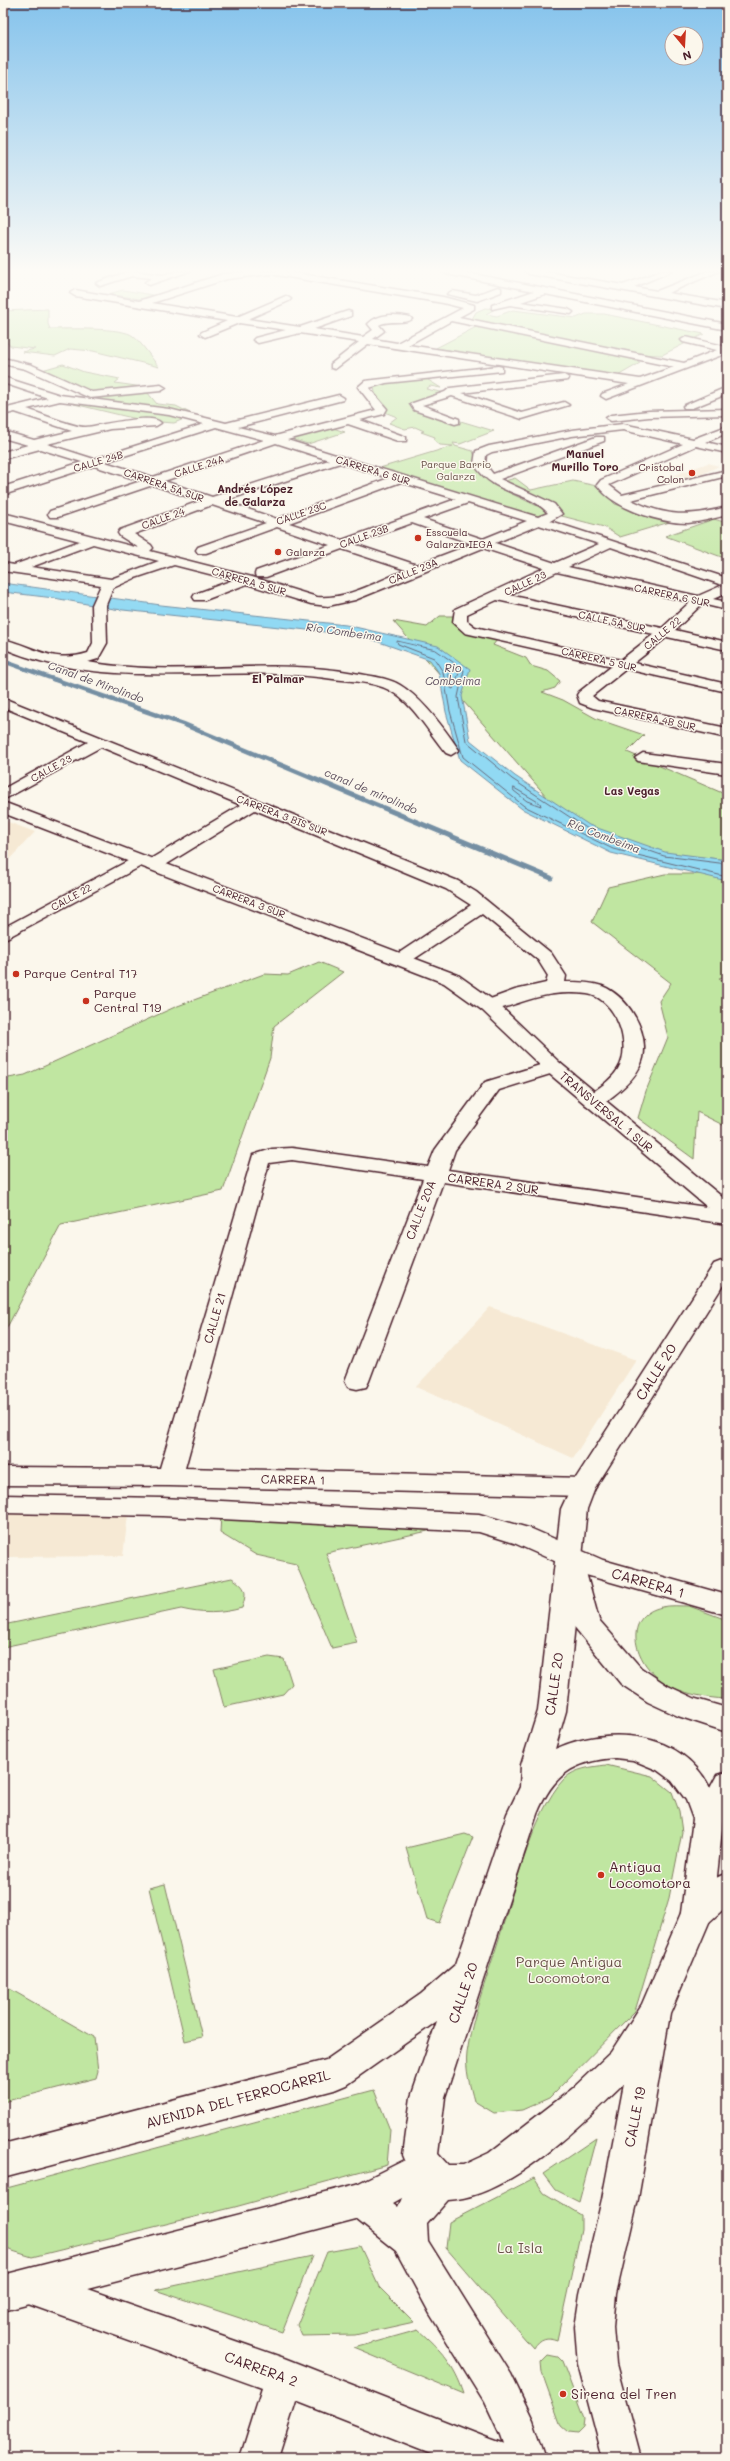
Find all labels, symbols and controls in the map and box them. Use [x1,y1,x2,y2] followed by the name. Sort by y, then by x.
[664,26,704,66] north arrow
[681,48,694,64] text: N
[552,446,619,474] district label: Manuel Murillo Toro
[71,447,125,475] street label: CALLE 24B
[172,451,226,481] street label: CALLE 24A
[334,452,412,488] street label: CARRERA 6 SUR
[421,457,491,483] park label: Parque Barrio Galarza
[638,460,684,486] place label: Cristobal Colon
[122,465,206,505] street label: CARRERA 5A SUR
[687,468,697,478] marker: Cristobal Colon
[217,481,293,509] district label: Andrés López de Galarza
[274,498,328,528] street label: CALLE 23C
[139,504,187,532] street label: CALLE 24
[338,521,390,551] street label: CALLE 23B
[426,525,493,551] place label: Esscuela Galarza IEGA
[413,533,423,543] marker: Esscuela Galarza IEGA
[286,545,325,559] place label: Galarza
[273,547,283,557] marker: Galarza
[386,555,440,587] street label: CALLE 23A
[210,564,288,598] street label: CARRERA 5 SUR
[502,567,548,599] street label: CALLE 23
[633,580,711,610] street label: CARRERA 6 SUR
[577,607,647,635] street label: CALLE 5A SUR
[640,613,684,653] street label: CALLE 22
[305,619,383,644] water label: Río Combeima
[560,644,638,674] street label: CARRERA 5 SUR
[46,657,147,706] water label: Canal de Mirolindo
[425,660,481,688] water label: Rio Combeima
[252,671,304,686] district label: El Palmar
[613,703,697,733] street label: CARRERA 4B SUR
[28,751,74,785] street label: CALLE 23
[322,764,420,817] water label: canal de mirolindo
[604,783,660,798] district label: Las Vegas
[235,791,329,839] street label: CARRERA 3 BIS SUR
[566,815,643,856] water label: Río Combeima
[48,880,94,914] street label: CALLE 22
[211,881,287,921] street label: CARRERA 3 SUR
[24,965,138,981] place label: Parque Central T17
[11,969,21,979] marker: Parque Central T17
[94,985,161,1015] place label: Parque Central T19
[81,996,91,1006] marker: Parque Central T19
[557,1067,657,1155] street label: TRANSVERSAL 1 SUR
[446,1169,540,1197] street label: CARRERA 2 SUR
[401,1178,439,1242] street label: CALLE 20A
[199,1290,229,1345] street label: CALLE 21
[631,1340,681,1404] street label: CALLE 20
[261,1470,325,1488] street label: CARRERA 1
[609,1563,687,1602] street label: CARRERA 1
[540,1651,567,1717] street label: CALLE 20
[609,1857,691,1892] place label: Antigua Locomotora
[596,1870,606,1880] marker: Antigua Locomotora
[516,1952,622,1987] park label: Parque Antigua Locomotora
[443,1959,482,2026] street label: CALLE 20
[143,2065,333,2132] street label: AVENIDA DEL FERROCARRIL
[619,2085,650,2149] street label: CALLE 19
[497,2238,543,2257] park label: La Isla
[222,2347,300,2391] street label: CARRERA 2
[571,2384,677,2403] place label: Sirena del Tren
[558,2389,568,2399] marker: Sirena del Tren

